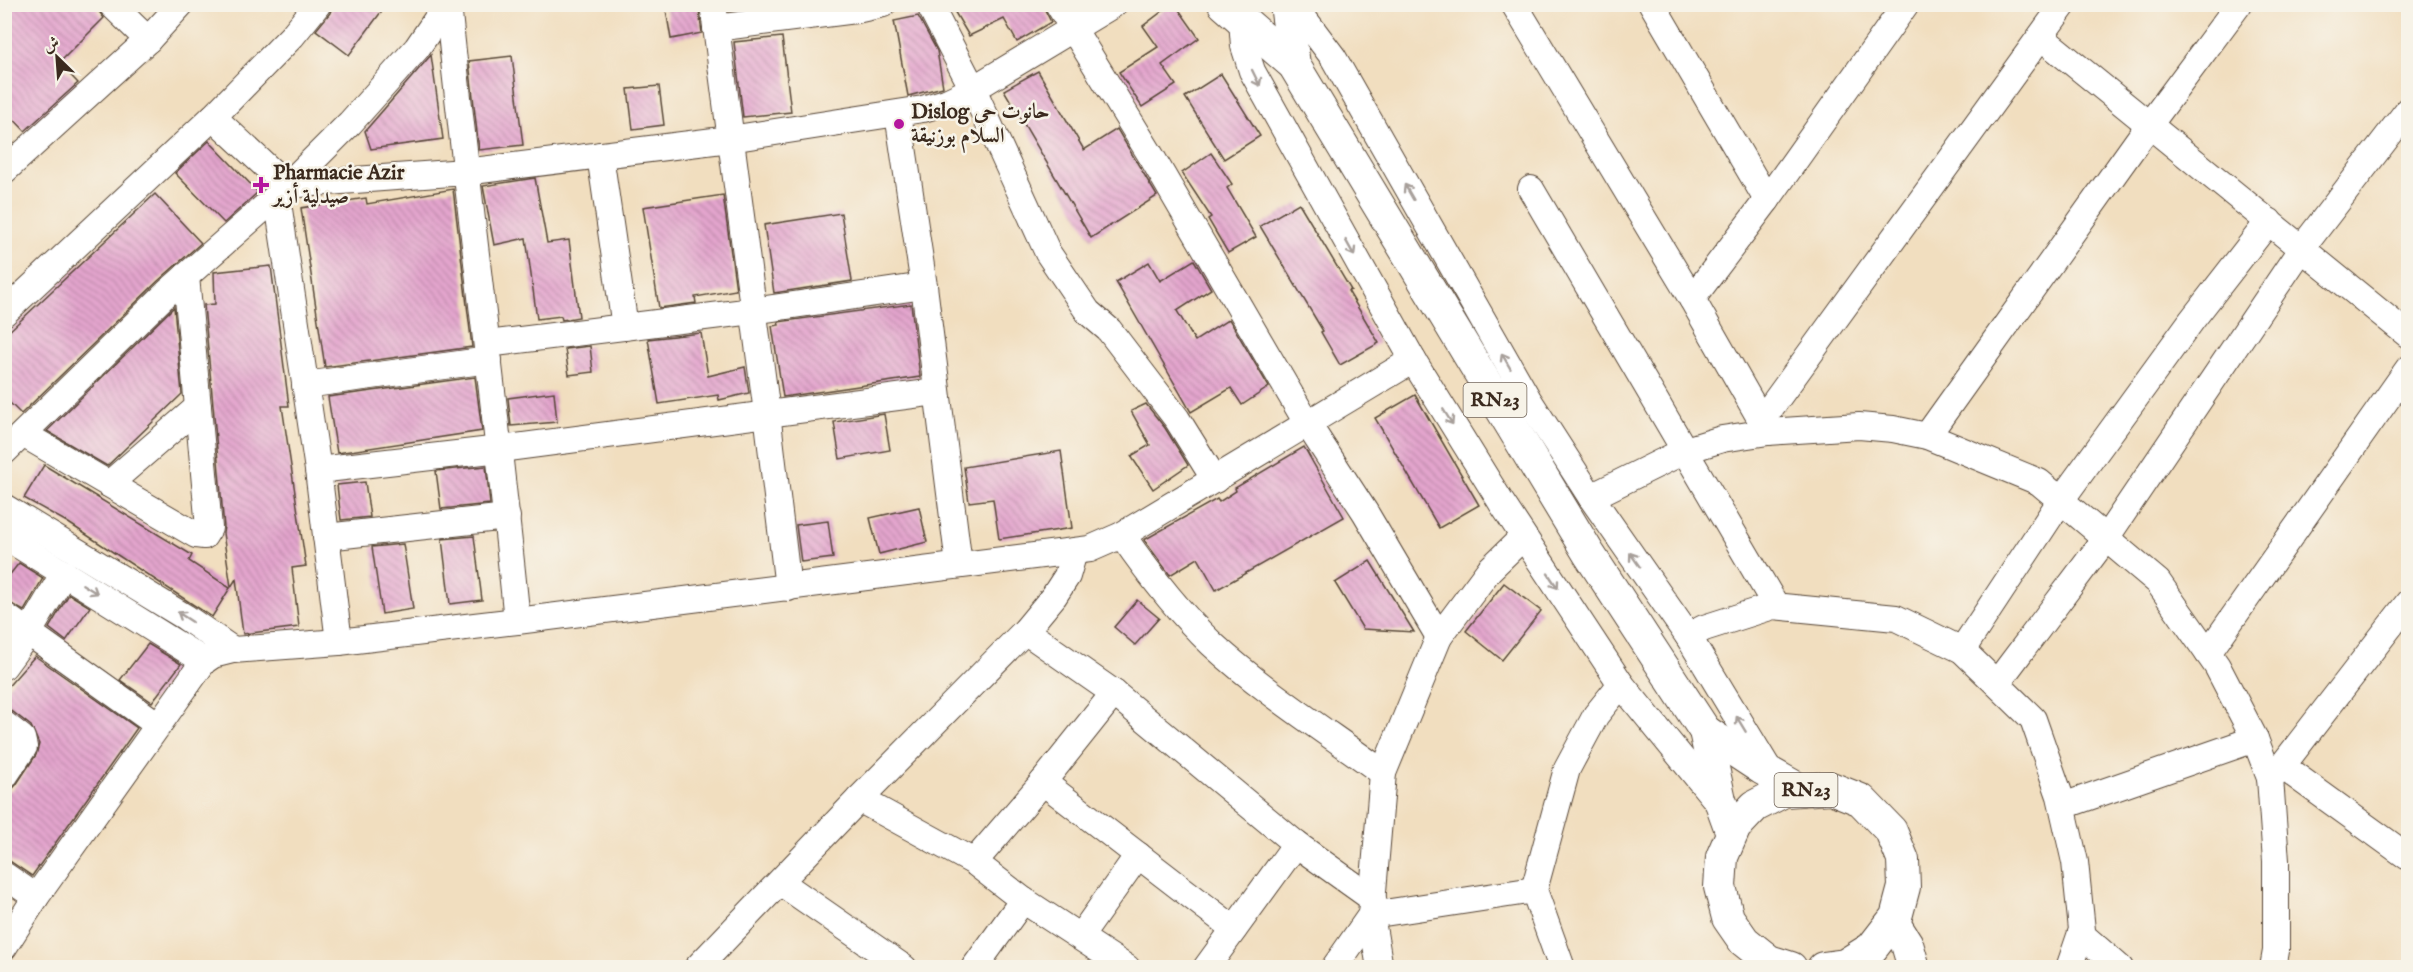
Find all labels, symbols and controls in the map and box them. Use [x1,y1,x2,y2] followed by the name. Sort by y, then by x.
[27,27,87,87] north arrow
[40,33,63,58] text: ش
[1250,68,1262,86] one-way arrow
[911,99,1050,154] place label: Dislog حانوت حي السلام بوزنيقة
[892,117,906,131] marker: Dislog حانوت حي السلام بوزنيقة
[271,160,405,211] place label: Pharmacie Azir صيدلية أزير
[254,178,268,192] marker: Pharmacie Azir صيدلية أزير
[1403,184,1415,201] one-way arrow
[1344,239,1356,256] one-way arrow
[1500,353,1512,370] one-way arrow
[1464,383,1526,417] road number: RN23
[1442,408,1454,425] one-way arrow
[1629,552,1641,568] one-way arrow
[1546,573,1559,590] one-way arrow
[81,583,98,595] one-way arrow
[177,611,194,623] one-way arrow
[1734,716,1746,733] one-way arrow
[1774,773,1838,807] road number: RN23

